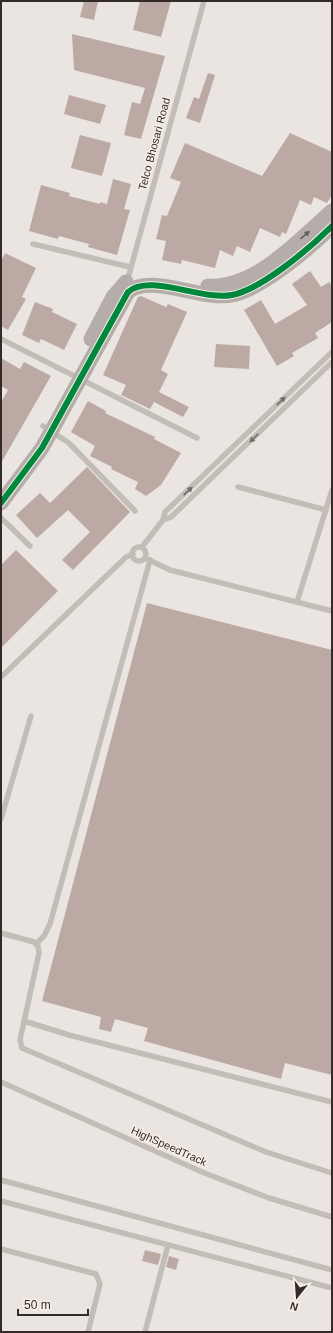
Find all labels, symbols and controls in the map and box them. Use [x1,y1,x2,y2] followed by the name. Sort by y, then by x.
[136,96,172,192] street label: Telco Bhosari Road
[300,231,309,240] one-way arrow
[276,396,286,406] one-way arrow
[249,433,259,443] one-way arrow
[183,487,192,496] one-way arrow
[129,1124,209,1168] street label: HighSpeedTrack
[277,1277,317,1317] north arrow
[18,1291,88,1317] scale bar
[24,1298,51,1312] text: 50 m
[288,1300,300,1313] text: N

